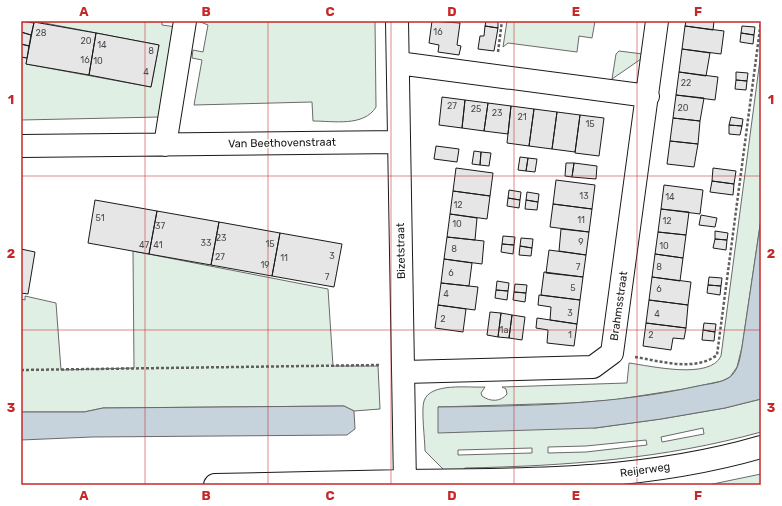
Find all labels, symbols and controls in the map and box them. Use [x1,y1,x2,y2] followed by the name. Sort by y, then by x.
[79,4,89,19] text: A
[201,4,211,19] text: B
[325,4,335,19] text: C
[447,4,457,19] text: D
[572,4,580,19] text: E
[694,4,702,19] text: F
[433,27,443,37] house number: 16
[35,28,47,38] house number: 28
[81,36,92,46] house number: 20
[97,40,107,50] house number: 14
[148,46,154,56] house number: 8
[80,55,90,65] house number: 16
[93,56,103,66] house number: 10
[143,67,149,77] house number: 4
[681,78,691,88] house number: 22
[8,92,14,107] text: 1
[768,92,774,107] text: 1
[447,101,457,111] house number: 27
[678,103,689,113] house number: 20
[471,104,481,114] house number: 25
[492,108,502,118] house number: 23
[517,112,527,122] house number: 21
[585,119,595,129] house number: 15
[228,136,337,150] street label: Van Beethovenstraat
[579,191,589,201] house number: 13
[665,192,675,202] house number: 14
[453,200,463,210] house number: 12
[95,213,105,223] house number: 51
[577,215,585,225] house number: 11
[662,216,672,226] house number: 12
[452,219,462,229] house number: 10
[155,221,165,231] house number: 37
[394,222,408,279] street label: Bizetstraat
[216,233,226,243] house number: 23
[578,237,584,247] house number: 9
[201,238,211,248] house number: 33
[265,239,275,249] house number: 15
[139,240,149,250] house number: 47
[153,240,163,250] house number: 41
[659,241,669,251] house number: 10
[451,244,457,254] house number: 8
[7,246,15,261] text: 2
[767,246,775,261] text: 2
[329,251,335,261] house number: 3
[215,252,225,262] house number: 27
[280,253,288,263] house number: 11
[260,260,270,270] house number: 19
[576,262,581,272] house number: 7
[656,262,662,272] house number: 8
[448,268,454,278] house number: 6
[608,270,630,342] street label: Brahmsstraat
[325,272,330,282] house number: 7
[570,283,576,293] house number: 5
[656,284,662,294] house number: 6
[443,289,449,299] house number: 4
[567,308,573,318] house number: 3
[654,309,660,319] house number: 4
[440,314,446,324] house number: 2
[500,325,508,335] house number: 1a
[568,330,572,340] house number: 1
[648,330,654,340] house number: 2
[7,400,16,415] text: 3
[767,400,776,415] text: 3
[619,460,671,480] street label: Reijerweg
[79,488,89,503] text: A
[201,488,211,503] text: B
[325,488,335,503] text: C
[447,488,457,503] text: D
[572,488,580,503] text: E
[694,488,702,503] text: F

